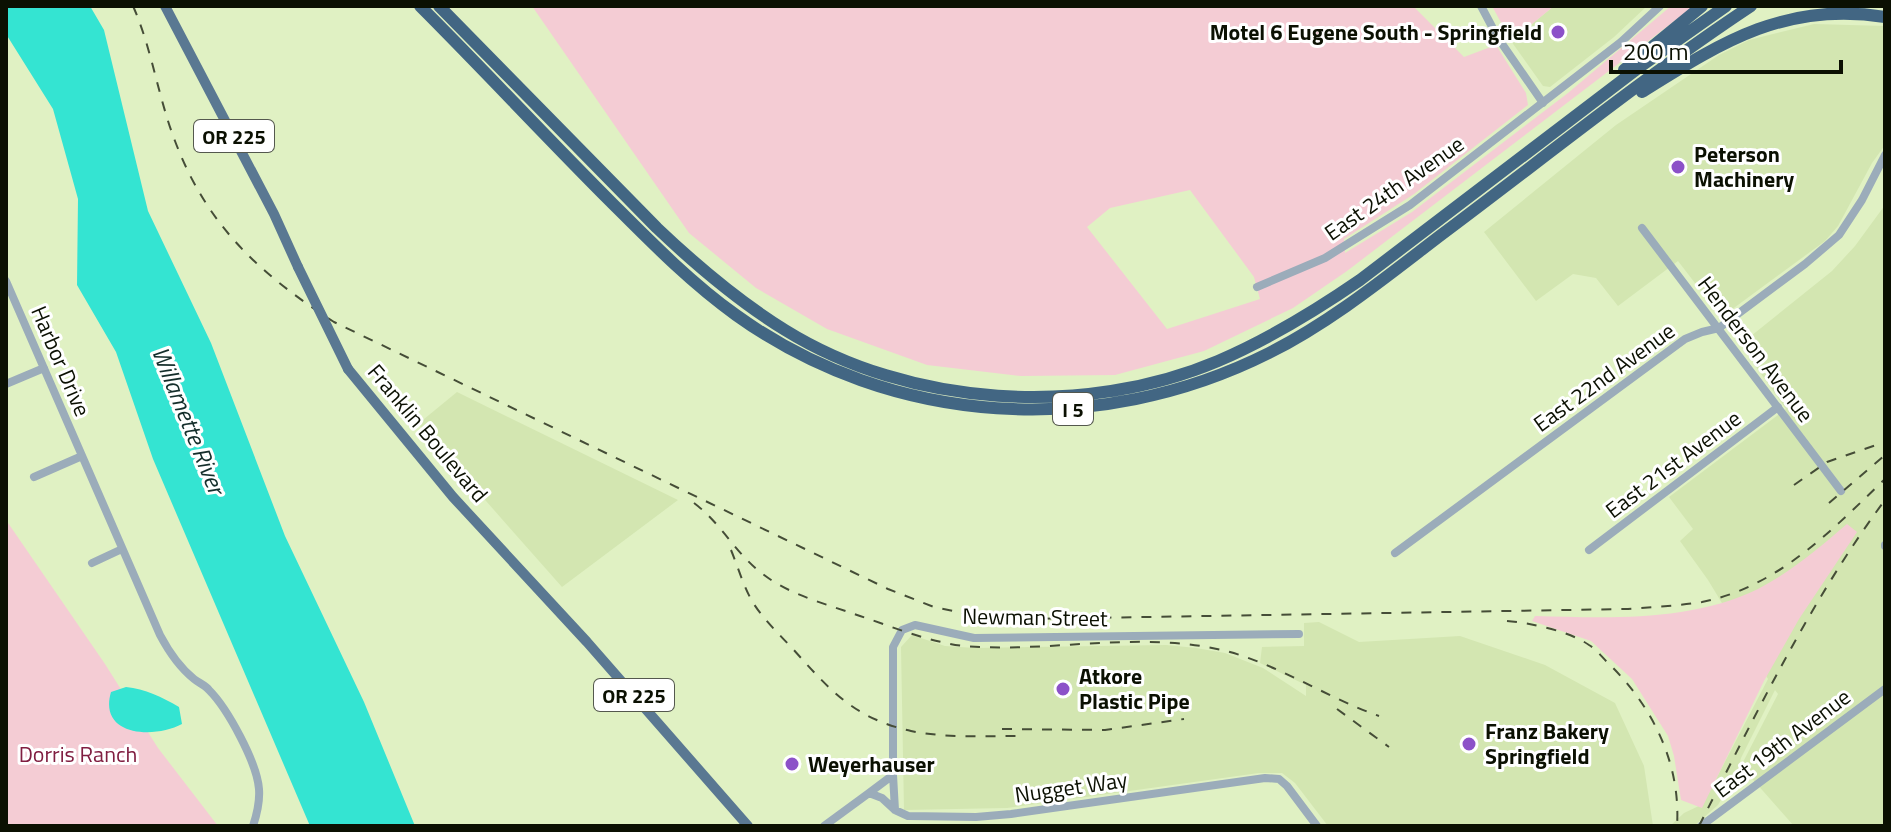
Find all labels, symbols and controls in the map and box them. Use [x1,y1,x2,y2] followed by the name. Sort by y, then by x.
[1210,15,1542,49] place label: Motel 6 Eugene South - Springfield
[1549,23,1567,41] marker: Motel 6 Eugene South - Springfield
[1611,24,1841,74] scale bar
[1623,33,1689,69] text: 200 m
[194,120,274,152] road number: OR 225
[1317,127,1471,249] street label: East 24th Avenue
[1694,137,1794,196] place label: Peterson Machinery
[1669,158,1687,176] marker: Peterson Machinery
[1690,269,1822,429] street label: Henderson Avenue
[22,300,100,422] street label: Harbor Drive
[1526,314,1682,440] street label: East 22nd Avenue
[143,341,236,502] water label: Willamette River
[360,356,496,510] street label: Franklin Boulevard
[1053,393,1093,425] road number: I 5
[1598,402,1748,526] street label: East 21st Avenue
[962,599,1108,635] street label: Newman Street
[1079,659,1190,718] place label: Atkore Plastic Pipe
[594,679,674,711] road number: OR 225
[1054,680,1072,698] marker: Atkore Plastic Pipe
[1706,680,1858,806] street label: East 19th Avenue
[1485,714,1609,773] place label: Franz Bakery Springfield
[1460,735,1478,753] marker: Franz Bakery Springfield
[19,737,137,771] park label: Dorris Ranch
[808,747,935,781] place label: Weyerhauser
[783,755,801,773] marker: Weyerhauser
[1012,762,1130,812] street label: Nugget Way

